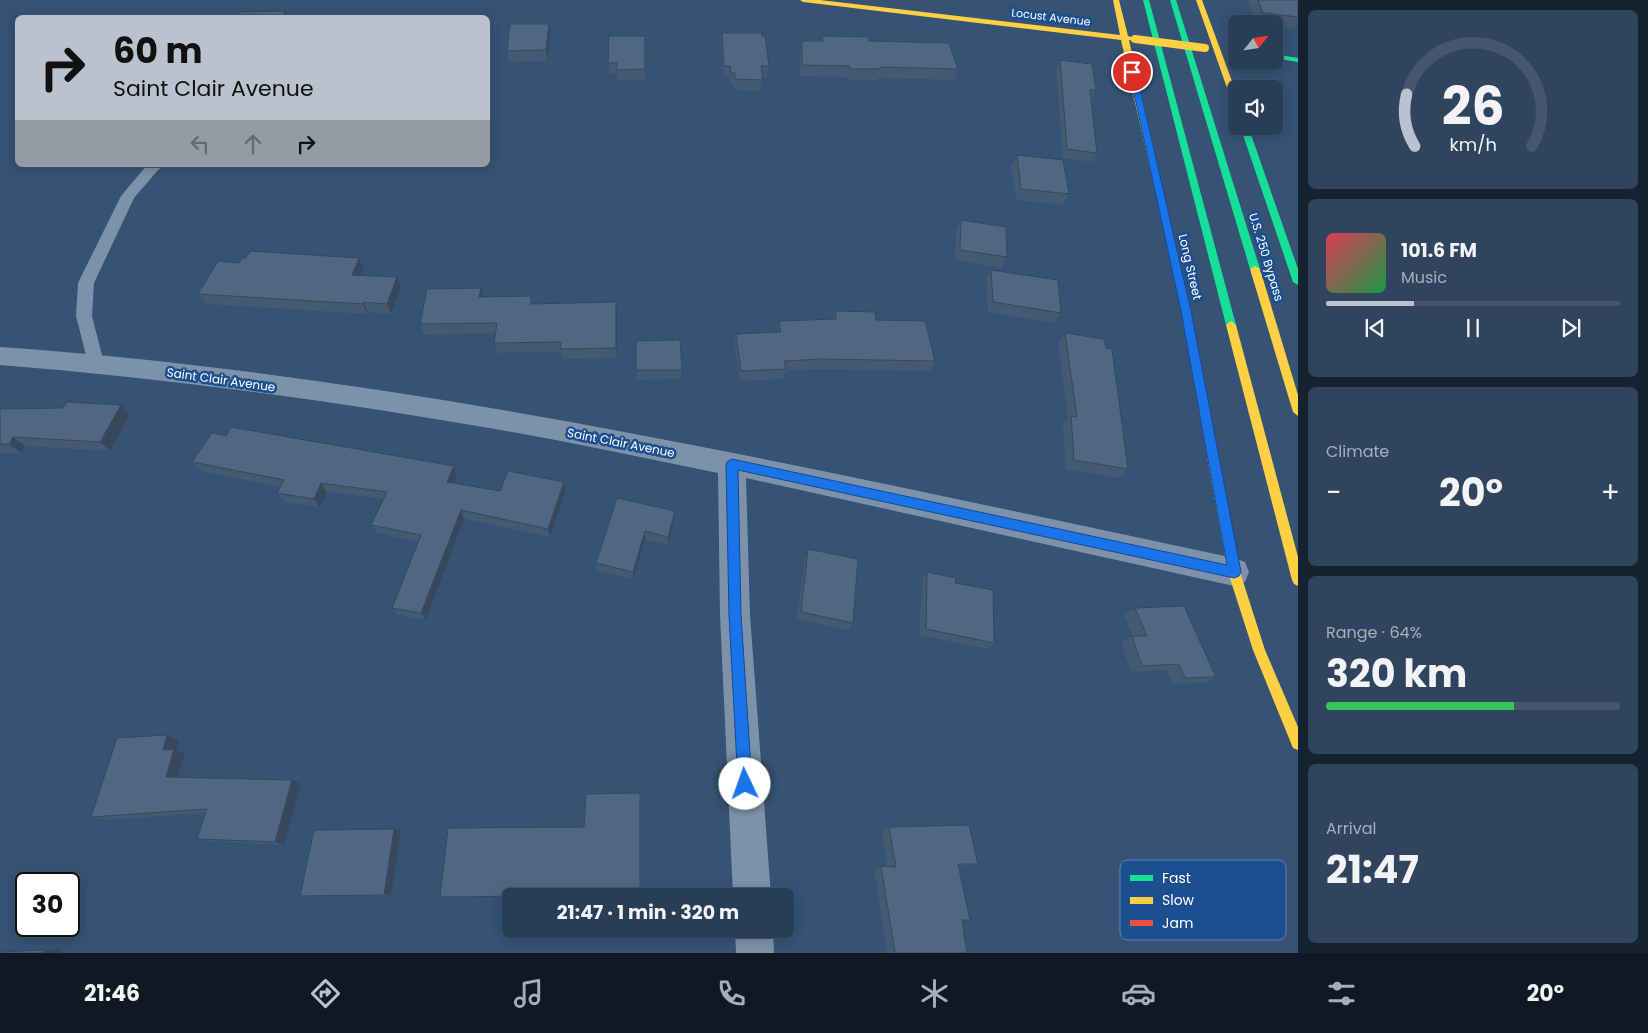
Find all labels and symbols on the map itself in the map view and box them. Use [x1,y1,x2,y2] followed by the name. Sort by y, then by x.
[1011,4,1092,30] street label: Locust Avenue
[1228,15,1282,70] north arrow
[1111,51,1153,93] pin
[1245,211,1288,303] street label: U.S. 250 Bypass
[1175,232,1206,301] street label: Long Street
[166,363,276,396] street label: Saint Clair Avenue
[566,424,676,461] street label: Saint Clair Avenue
[718,757,770,809] position arrow
[1120,860,1286,940] legend
[1162,868,1191,888] text: Fast
[15,872,80,937] speed limit sign: 30
[1162,890,1195,910] text: Slow
[1162,913,1193,933] text: Jam

